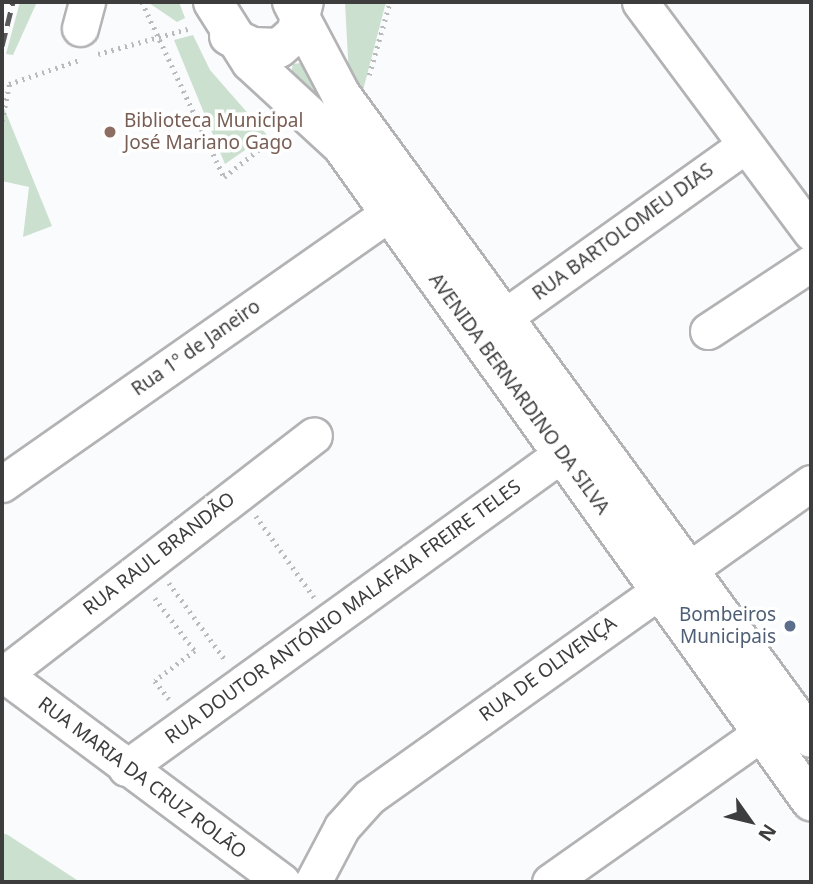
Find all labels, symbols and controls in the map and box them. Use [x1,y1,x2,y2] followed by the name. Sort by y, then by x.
[124,110,303,154] place label: Biblioteca Municipal José Mariano Gago
[102,124,118,140] marker: Biblioteca Municipal José Mariano Gago
[528,159,718,305] street label: RUA BARTOLOMEU DIAS
[424,269,614,519] street label: AVENIDA BERNARDINO DA SILVA
[127,295,265,401] street label: Rua 1º de Janeiro
[161,475,525,749] street label: RUA DOUTOR ANTÓNIO MALAFAIA FREIRE TELES
[79,488,239,620] street label: RUA RAUL BRANDÃO
[679,604,776,648] place label: Bombeiros Municipais
[475,612,621,726] street label: RUA DE OLIVENÇA
[782,618,798,634] marker: Bombeiros Municipais
[33,692,251,864] street label: RUA MARIA DA CRUZ ROLÃO
[715,786,785,856] north arrow
[752,819,783,846] text: N

